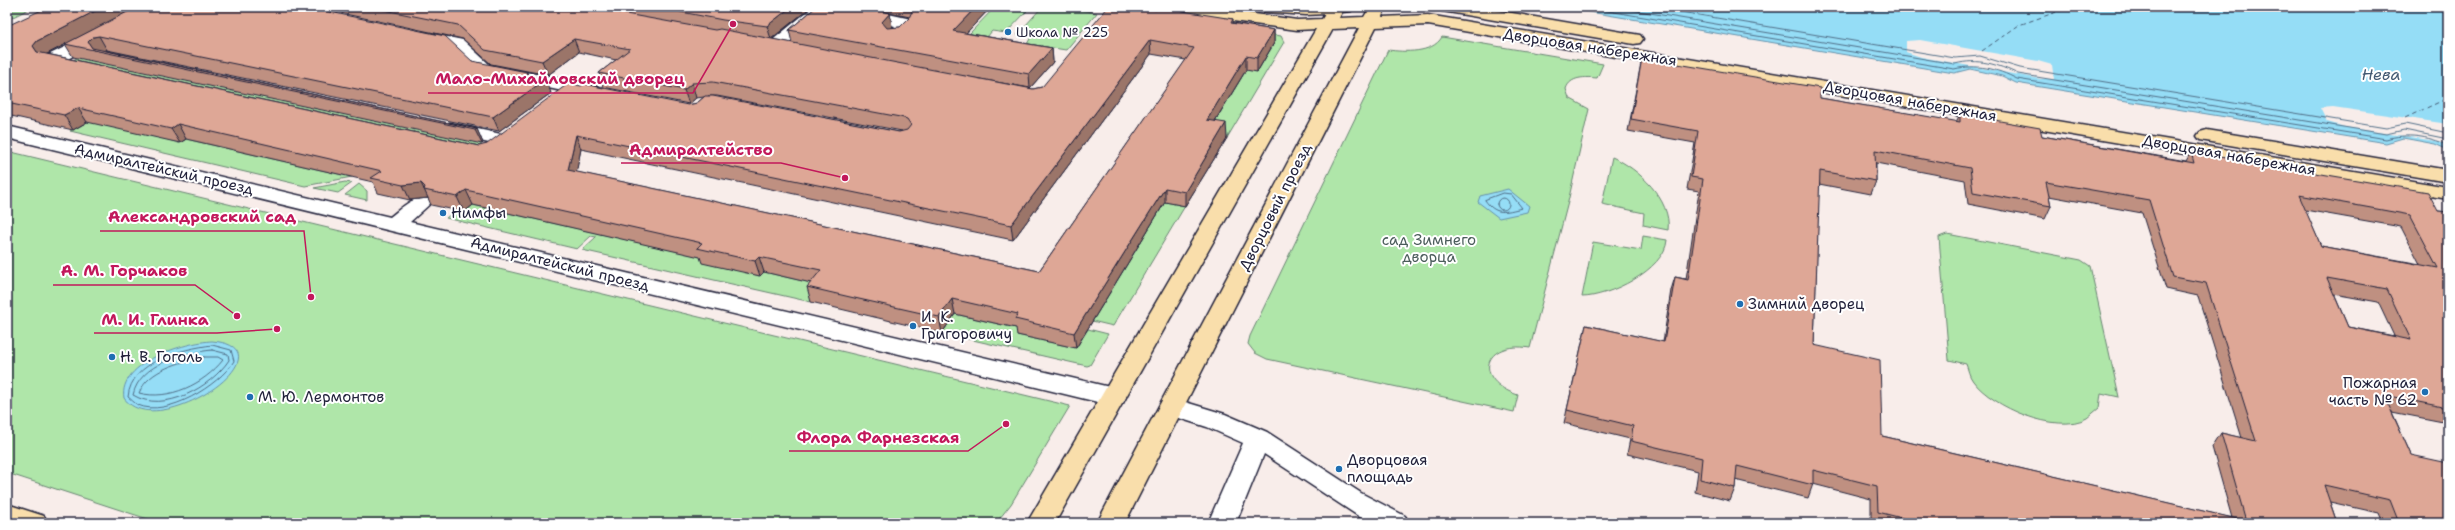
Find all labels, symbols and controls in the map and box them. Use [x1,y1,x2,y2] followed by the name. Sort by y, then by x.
[1502,23,1678,71] street label: Дворцовая набережная
[1016,24,1108,41] place label: Школа № 225
[1003,27,1013,37] marker: Школа № 225
[2361,64,2401,85] water label: Нева
[428,65,693,93] callout: Мало-Михайловский дворец
[435,68,685,89] text: Мало-Михайловский дворец
[1822,76,1998,126] street label: Дворцовая набережная
[2141,130,2317,180] street label: Дворцовая набережная
[621,135,781,163] callout: Адмиралтейство
[72,139,256,200] street label: Адмиралтейский проезд
[629,139,773,160] text: Адмиралтейство
[1234,139,1316,274] street label: Дворцовый проезд
[100,203,304,231] callout: Александровский сад
[451,203,506,223] place label: Нимфы
[108,206,297,227] text: Александровский сад
[438,208,448,218] marker: Нимфы
[1382,230,1476,267] park label: сад Зимнего дворца
[469,232,652,296] street label: Адмиралтейский проезд
[53,257,195,285] callout: А. М. Горчаков
[61,260,187,281] text: А. М. Горчаков
[1748,294,1864,314] place label: Зимний дворец
[1735,299,1745,309] marker: Зимний дворец
[94,305,217,333] callout: М. И. Глинка
[921,307,1012,344] place label: И. К. Григоровичу
[101,309,209,330] text: М. И. Глинка
[908,321,918,331] marker: И. К. Григоровичу
[120,347,203,367] place label: Н. В. Гоголь
[107,352,117,362] marker: Н. В. Гоголь
[2329,373,2417,410] place label: Пожарная часть № 62
[258,387,384,407] place label: М. Ю. Лермонтов
[2420,387,2430,397] marker: Пожарная часть № 62
[245,392,255,402] marker: М. Ю. Лермонтов
[789,423,968,451] callout: Флора Фарнезская
[797,427,959,448] text: Флора Фарнезская
[1347,450,1428,487] place label: Дворцовая площадь
[1334,464,1344,474] marker: Дворцовая площадь

